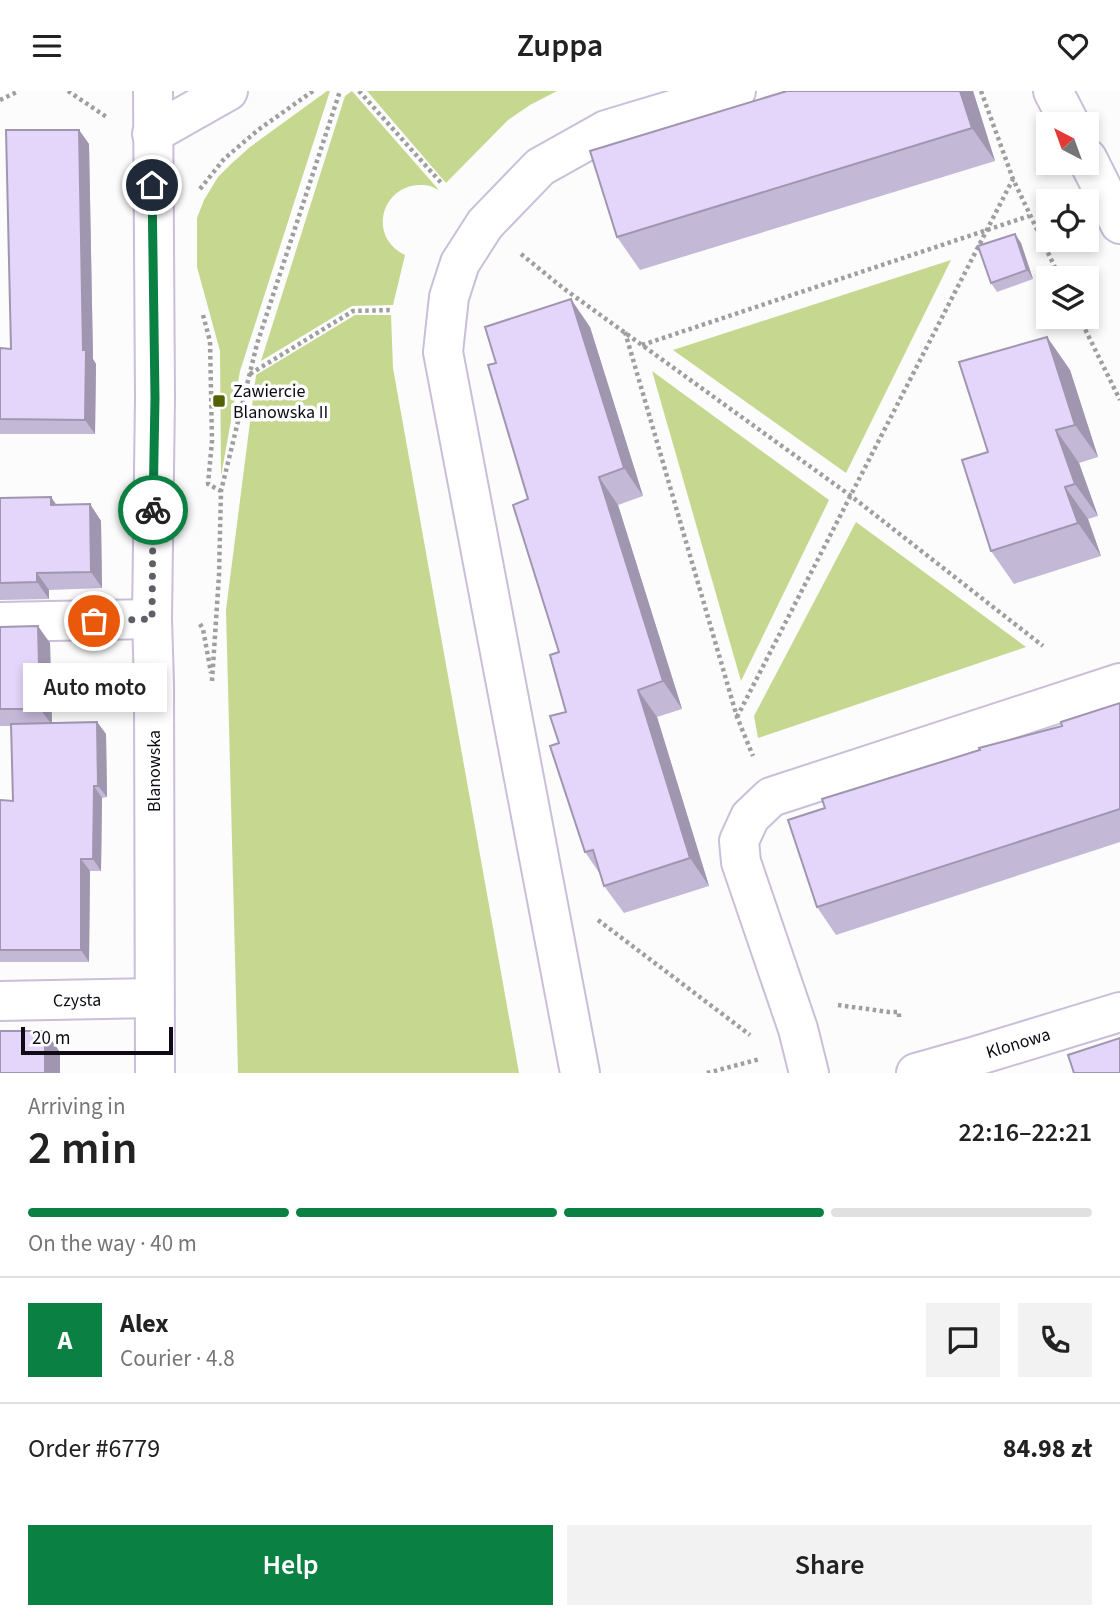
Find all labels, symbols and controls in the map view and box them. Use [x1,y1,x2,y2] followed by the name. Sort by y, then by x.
[517,23,603,69] text: Zuppa
[28,27,66,65] icon: menu
[1054,27,1092,65] icon: heart
[1036,112,1099,175] north arrow
[1036,112,1099,329] map controls
[122,155,182,215] pin
[133,166,171,204] icon: home
[1036,189,1099,252] button: locate
[1036,266,1099,329] button: layers
[233,379,328,425] place label: Zawiercie Blanowska II
[211,393,227,409] marker: Zawiercie Blanowska II
[118,475,188,545] courier
[134,491,172,529] icon: bike
[64,591,124,651] pin
[75,602,113,640] icon: bag
[22,663,166,712] callout: Auto moto
[44,671,146,704] text: Auto moto
[142,730,167,812] street label: Blanowska
[53,988,101,1013] street label: Czysta
[983,1022,1053,1065] street label: Klonowa
[21,1024,173,1056] scale bar
[32,1025,70,1052] text: 20 m
[28,1090,126,1123] text: Arriving in
[959,1114,1092,1151] text: 22:16–22:21
[28,1116,137,1181] text: 2 min
[28,1227,197,1260] text: On the way · 40 m
[926,1303,1000,1377] button: chat
[1018,1303,1092,1377] button: phone
[120,1305,169,1342] text: Alex
[58,1322,72,1359] text: A
[120,1342,235,1375] text: Courier · 4.8
[28,1430,160,1467] text: Order #6779
[1003,1430,1092,1467] text: 84.98 zł
[28,1525,553,1605] button: Help
[567,1525,1092,1605] button: Share

